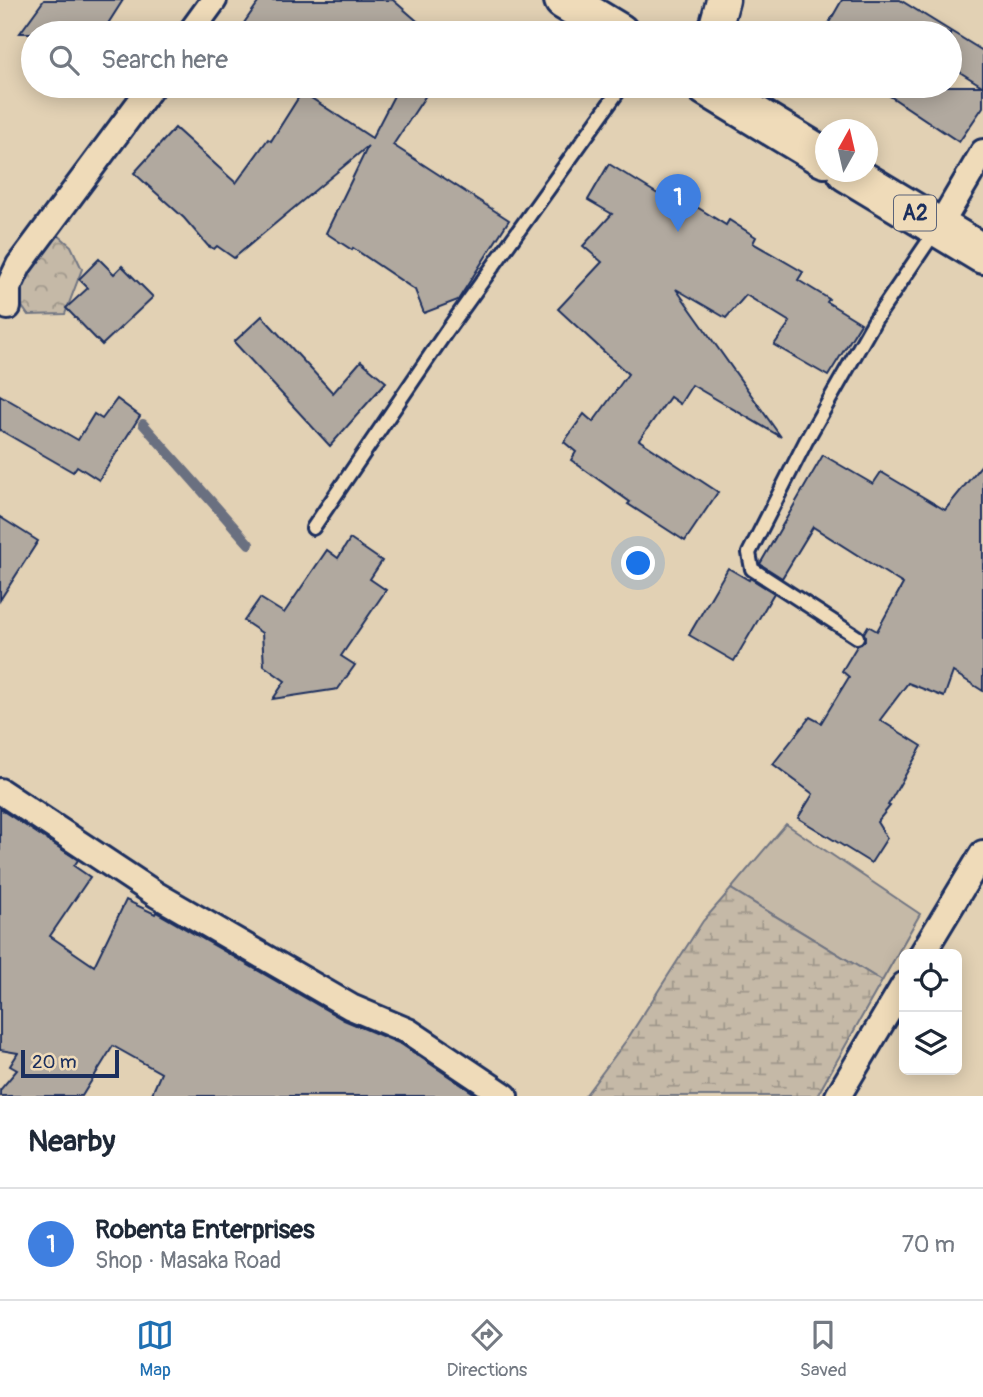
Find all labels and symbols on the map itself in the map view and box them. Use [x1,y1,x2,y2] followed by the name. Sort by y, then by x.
[815,119,878,182] north arrow
[655,174,701,232] pin: 1
[894,196,936,230] road number: A2
[621,546,655,580] your location
[21,1047,119,1079] scale bar

